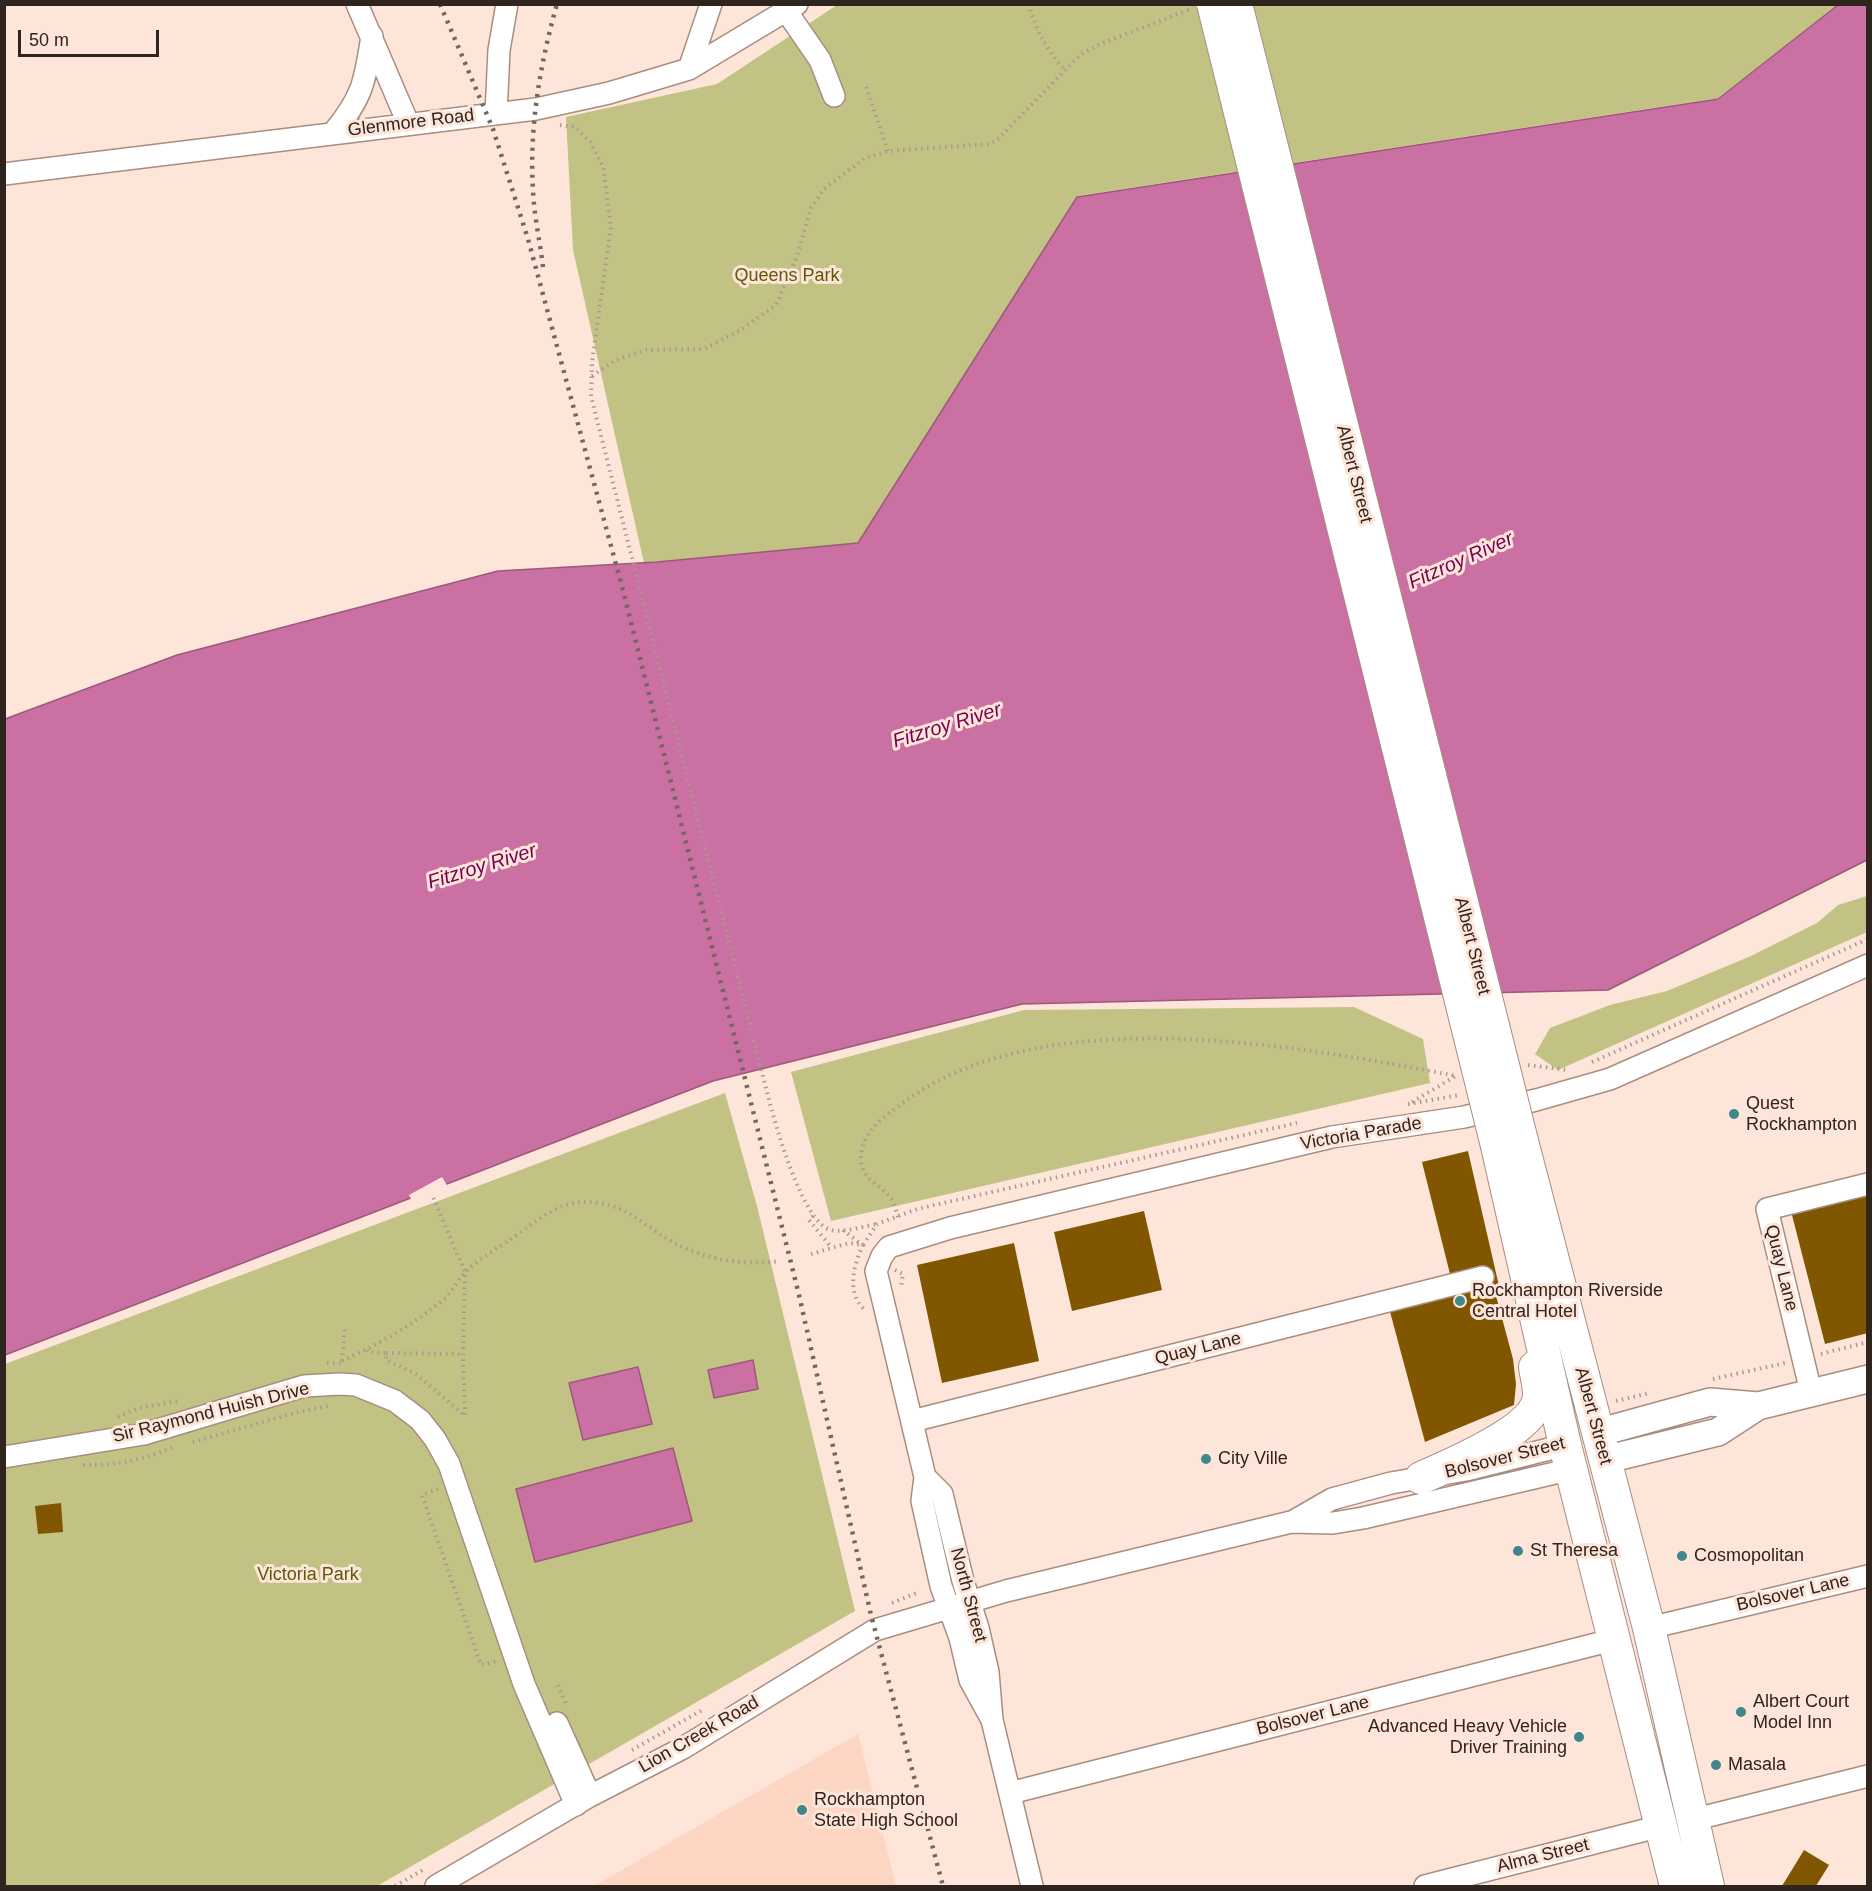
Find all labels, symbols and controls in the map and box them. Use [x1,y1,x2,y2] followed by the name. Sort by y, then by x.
[21,18,162,56] scale bar
[29,30,69,50] text: 50 m
[347,105,475,141] street label: Glenmore Road
[734,265,840,287] park label: Queens Park
[1331,423,1377,525] street label: Albert Street
[1405,527,1517,595] water label: Fitzroy River
[890,698,1004,754] water label: Fitzroy River
[425,839,539,895] water label: Fitzroy River
[1449,895,1495,997] street label: Albert Street
[1746,1093,1857,1136] place label: Quest Rockhampton
[1727,1107,1741,1121] marker: Quest Rockhampton
[1299,1113,1423,1155] street label: Victoria Parade
[1760,1223,1802,1313] street label: Quay Lane
[1472,1280,1663,1322] place label: Rockhampton Riverside Central Hotel
[1453,1294,1467,1308] marker: Rockhampton Riverside Central Hotel
[1153,1328,1243,1370] street label: Quay Lane
[1570,1365,1616,1467] street label: Albert Street
[110,1378,312,1448] street label: Sir Raymond Huish Drive
[1443,1433,1567,1483] street label: Bolsover Street
[1218,1448,1288,1470] place label: City Ville
[1199,1452,1213,1466] marker: City Ville
[1530,1540,1618,1562] place label: St Theresa
[1511,1544,1525,1558] marker: St Theresa
[945,1545,991,1645] street label: North Street
[1694,1545,1804,1567] place label: Cosmopolitan
[1675,1549,1689,1563] marker: Cosmopolitan
[257,1564,359,1586] park label: Victoria Park
[1735,1570,1851,1616] street label: Bolsover Lane
[1753,1691,1849,1734] place label: Albert Court Model Inn
[635,1692,763,1778] street label: Lion Creek Road
[1255,1692,1371,1740] street label: Bolsover Lane
[1734,1705,1748,1719] marker: Albert Court Model Inn
[1368,1716,1567,1758] place label: Advanced Heavy Vehicle Driver Training
[1572,1730,1586,1744] marker: Advanced Heavy Vehicle Driver Training
[1728,1754,1786,1776] place label: Masala
[1709,1758,1723,1772] marker: Masala
[814,1789,958,1832] place label: Rockhampton State High School
[795,1803,809,1817] marker: Rockhampton State High School
[1495,1834,1591,1878] street label: Alma Street

